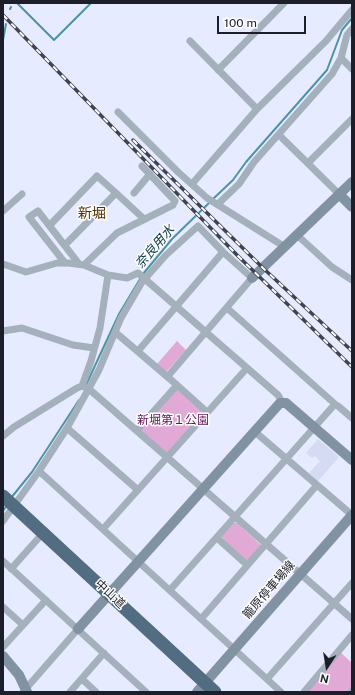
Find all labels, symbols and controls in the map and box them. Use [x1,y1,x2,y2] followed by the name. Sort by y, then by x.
[219,8,308,34] scale bar
[224,16,257,30] text: 100 m
[78,206,106,222] district label: 新堀
[132,222,178,272] water label: 奈良用水
[137,413,209,427] park label: 新堀第１公園
[240,558,298,622] street label: 籠原停車場線
[92,576,128,612] street label: 中山道
[307,647,347,687] north arrow
[319,672,330,686] text: N

